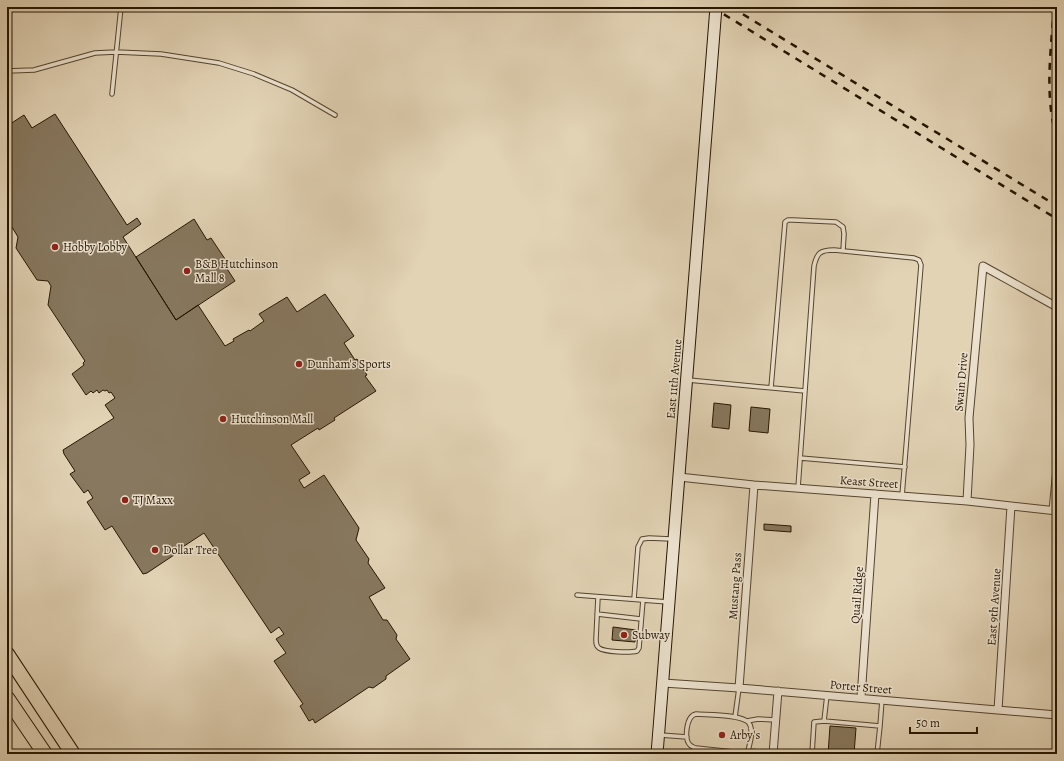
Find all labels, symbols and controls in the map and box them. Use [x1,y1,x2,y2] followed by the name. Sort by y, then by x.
[63,239,128,255] place label: Hobby Lobby
[50,242,60,252] marker: Hobby Lobby
[195,256,279,286] place label: B&B Hutchinson Mall 8
[182,266,192,276] marker: B&B Hutchinson Mall 8
[663,338,685,420] street label: East 11th Avenue
[950,352,972,412] street label: Swain Drive
[307,356,391,372] place label: Dunham's Sports
[294,359,304,369] marker: Dunham's Sports
[231,411,313,427] place label: Hutchinson Mall
[218,414,228,424] marker: Hutchinson Mall
[839,472,899,492] street label: Keast Street
[133,492,173,508] place label: TJ Maxx
[120,495,130,505] marker: TJ Maxx
[163,542,217,558] place label: Dollar Tree
[150,545,160,555] marker: Dollar Tree
[725,552,745,620] street label: Mustang Pass
[847,566,867,624] street label: Quail Ridge
[983,568,1005,646] street label: East 9th Avenue
[632,627,670,643] place label: Subway
[619,630,629,640] marker: Subway
[829,676,893,698] street label: Porter Street
[910,709,977,735] scale bar
[916,715,940,731] text: 50 m
[729,727,760,743] place label: Arby's
[717,730,727,740] marker: Arby's

